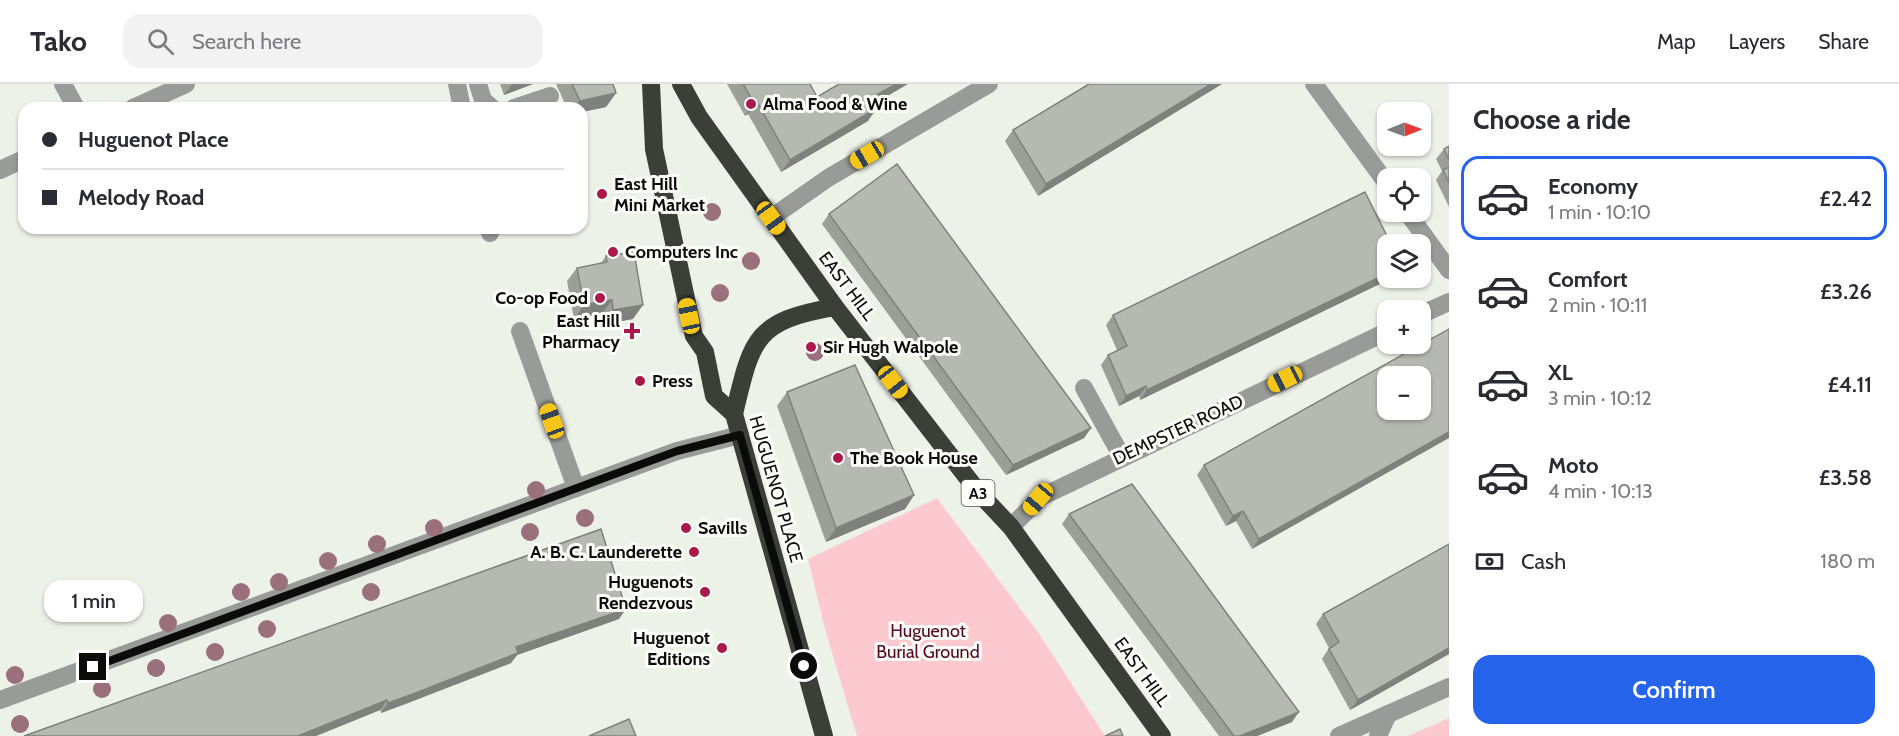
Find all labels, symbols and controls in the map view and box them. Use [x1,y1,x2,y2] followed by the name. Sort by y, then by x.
[123,14,543,68] search box
[30,24,87,58] text: Tako
[144,25,177,58] icon: search
[192,28,301,55] text: Search here
[1657,29,1696,54] text: Map
[1729,29,1785,54] text: Layers
[1818,29,1869,54] text: Share
[763,93,907,115] place label: Alma Food & Wine
[744,97,758,111] marker: Alma Food & Wine
[1377,102,1431,156] north arrow
[1377,102,1431,420] map controls
[1473,103,1631,136] text: Choose a ride
[78,126,229,153] text: Huguenot Place
[847,138,887,172] car
[1377,168,1431,222] button: locate
[1476,171,1530,225] icon: car
[614,173,705,216] place label: East Hill Mini Market
[1548,173,1638,200] text: Economy
[78,184,204,211] text: Melody Road
[1819,185,1872,212] text: £2.42
[595,187,609,201] marker: East Hill Mini Market
[753,198,789,238] car
[1548,200,1651,224] text: 1 min · 10:10
[1377,234,1431,288] button: layers
[625,241,738,263] place label: Computers Inc
[606,245,620,259] marker: Computers Inc
[814,247,880,325] street label: EAST HILL
[1476,264,1530,318] icon: car
[1548,266,1627,293] text: Comfort
[1820,278,1872,305] text: £3.26
[495,287,588,309] place label: Co-op Food
[593,291,607,305] marker: Co-op Food
[1548,293,1647,317] text: 2 min · 10:11
[676,297,702,335] car
[1377,300,1431,354] button: +
[542,310,620,353] place label: East Hill Pharmacy
[625,324,639,338] marker: East Hill Pharmacy
[823,336,958,358] place label: Sir Hugh Walpole
[804,340,818,354] marker: Sir Hugh Walpole
[1476,357,1530,411] icon: car
[1548,359,1573,386] text: XL
[875,362,911,402] car
[1265,363,1305,395] car
[1377,366,1431,420] button: −
[652,370,693,392] place label: Press
[1827,371,1872,398] text: £4.11
[633,374,647,388] marker: Press
[1548,386,1652,410] text: 3 min · 10:12
[1109,390,1247,470] street label: DEMPSTER ROAD
[537,401,567,441] car
[744,413,808,565] street label: HUGUENOT PLACE
[850,447,978,469] place label: The Book House
[1476,450,1530,504] icon: car
[831,451,845,465] marker: The Book House
[1548,452,1599,479] text: Moto
[1819,464,1872,491] text: £3.58
[1020,479,1056,519] car
[1548,479,1653,503] text: 4 min · 10:13
[962,480,994,506] road number: A3
[698,517,748,539] place label: Savills
[679,521,693,535] marker: Savills
[530,541,682,563] place label: A. B. C. Launderette
[687,545,701,559] marker: A. B. C. Launderette
[1473,545,1506,578] icon: cash
[1521,548,1566,575] text: Cash
[1820,549,1875,573] text: 180 m
[598,571,693,614] place label: Huguenots Rendezvous
[44,580,142,622] callout: 1 min
[698,585,712,599] marker: Huguenots Rendezvous
[71,589,116,613] text: 1 min
[876,620,980,663] park label: Huguenot Burial Ground
[633,627,710,670] place label: Huguenot Editions
[1109,633,1175,711] street label: EAST HILL
[715,641,729,655] marker: Huguenot Editions
[790,652,817,679] route start
[79,653,106,680] route end
[1473,655,1875,724] button: Confirm

